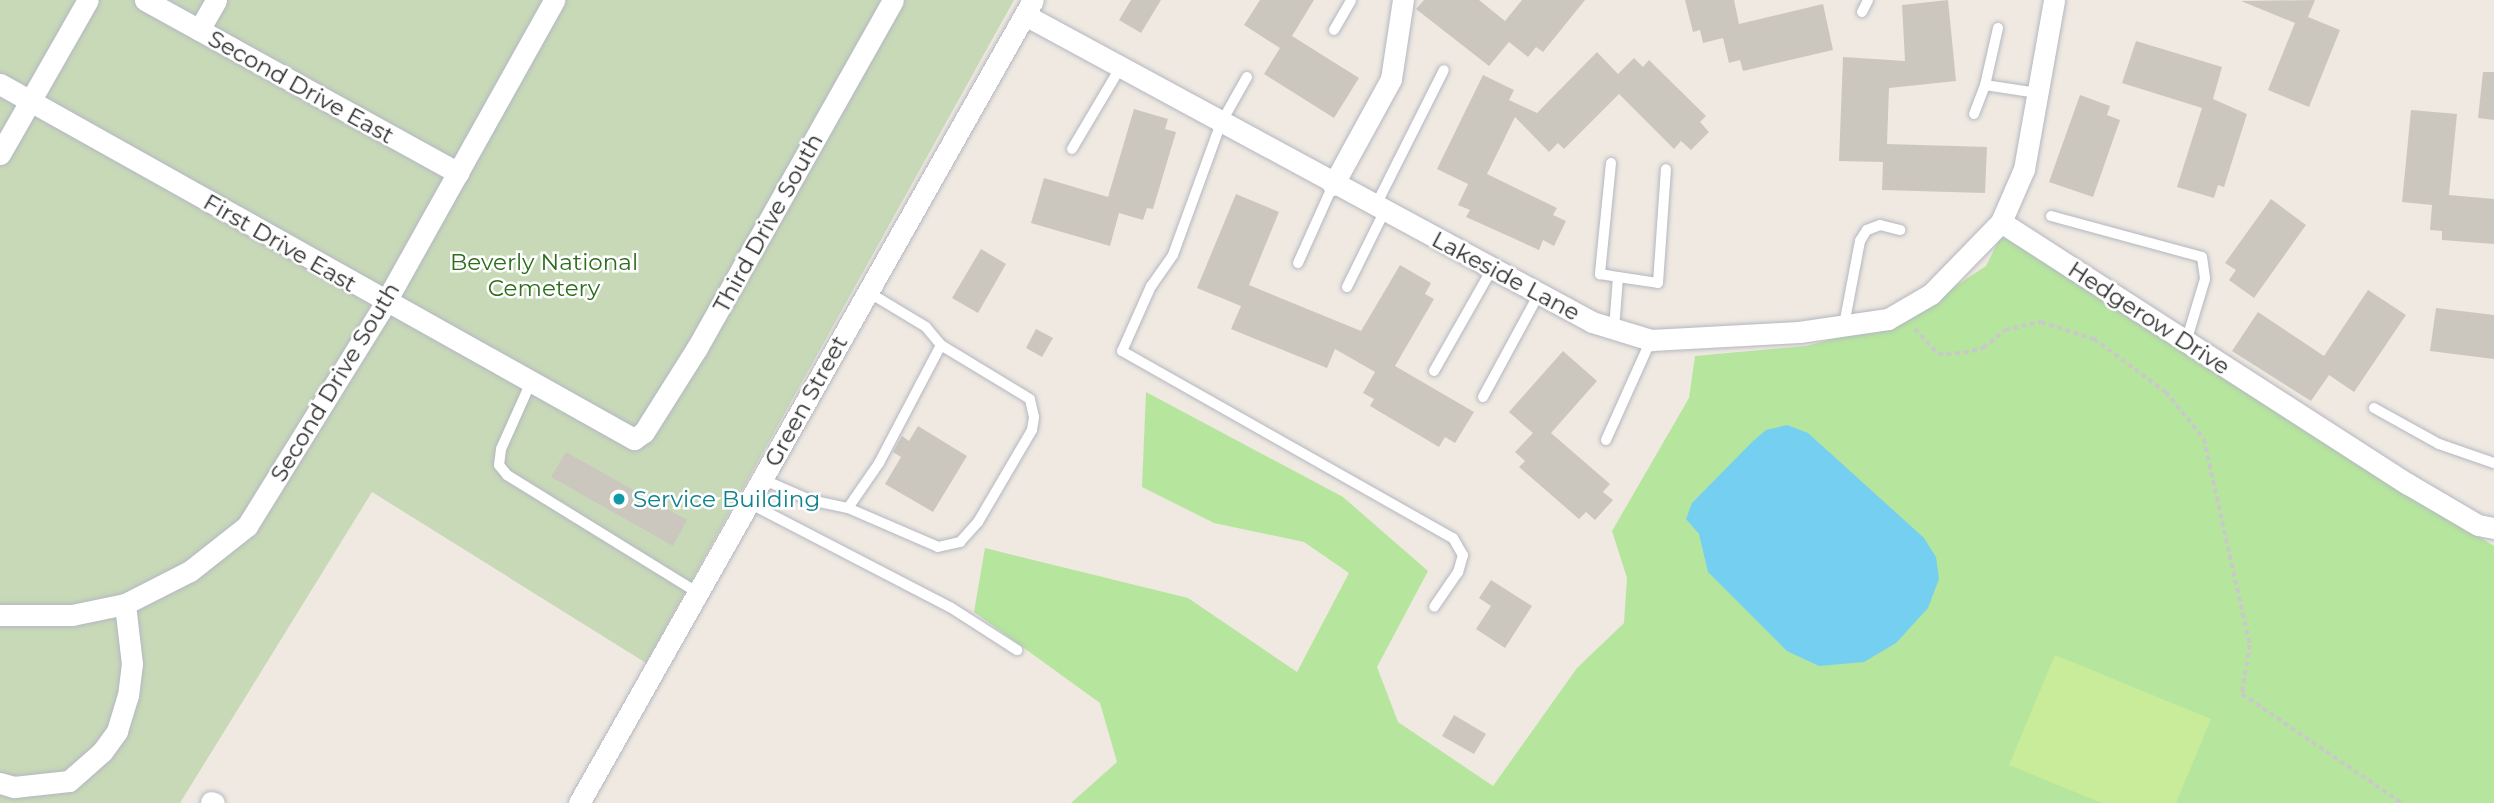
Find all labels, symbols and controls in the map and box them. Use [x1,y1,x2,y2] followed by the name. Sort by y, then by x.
[203,25,399,149] street label: Second Drive East
[707,129,829,317] street label: Third Drive South
[199,188,361,298] street label: First Drive East
[1427,225,1585,327] street label: Lakeside Lane
[450,248,638,302] park label: Beverly National Cemetery
[2063,255,2235,381] street label: Hedgerow Drive
[265,277,405,487] street label: Second Drive South
[759,331,853,471] street label: Green Street
[633,485,820,513] place label: Service Building
[611,491,627,507] marker: Service Building

